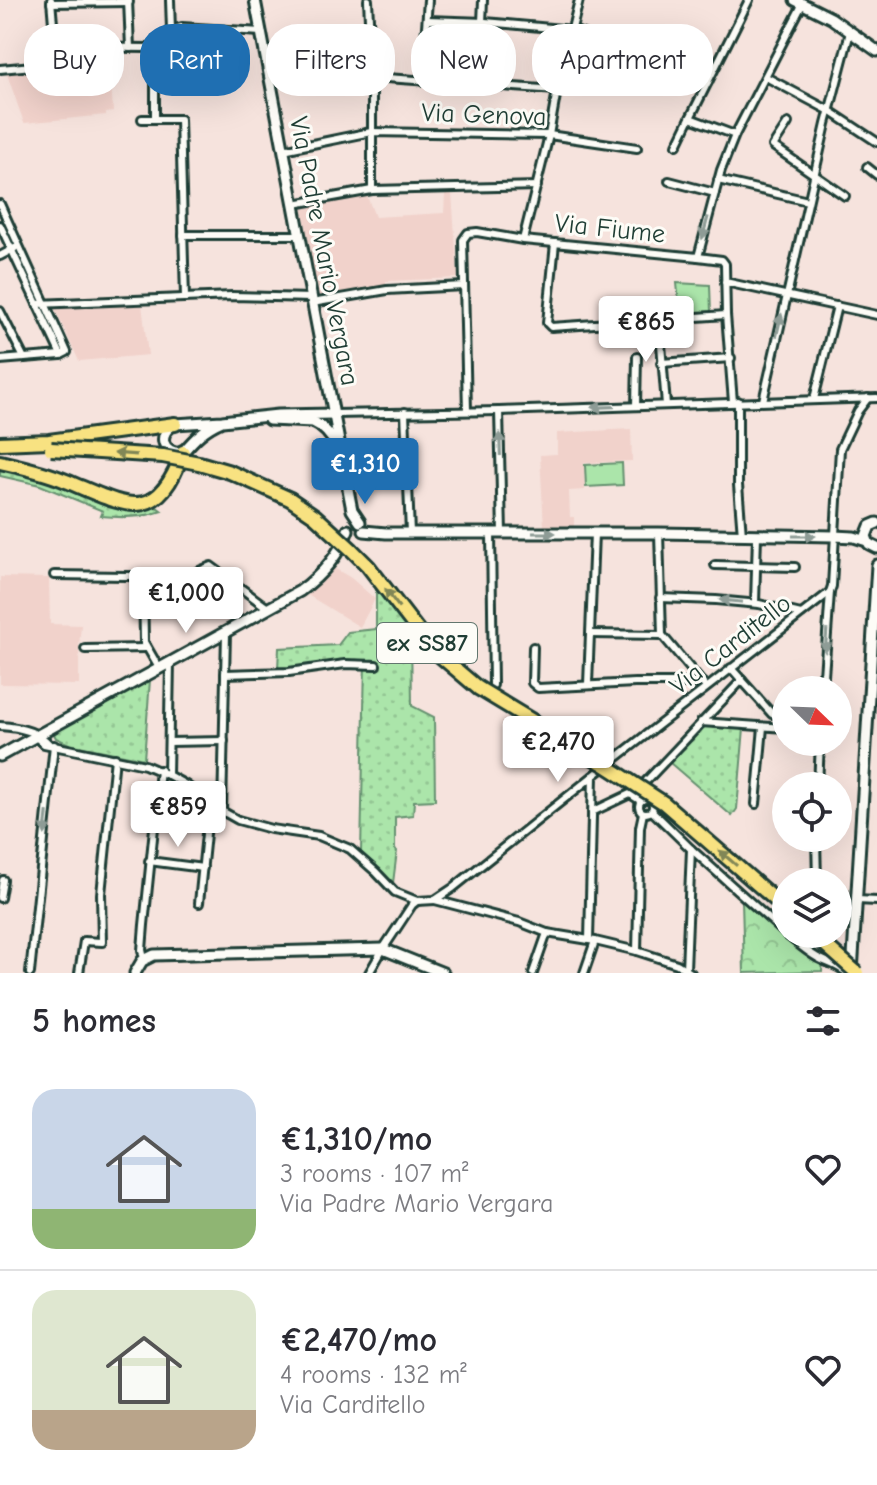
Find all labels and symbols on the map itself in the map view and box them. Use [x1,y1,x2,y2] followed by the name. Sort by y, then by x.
[421,98,547,132] street label: Via Genova
[283,114,365,388] street label: Via Padre Mario Vergara
[553,208,666,250] street label: Via Fiume
[699,216,711,241] one-way arrow
[599,296,693,364] pin: €865
[773,312,786,337] one-way arrow
[590,401,615,414] one-way arrow
[494,431,507,456] one-way arrow
[300,438,430,506] pin: €1,310
[112,447,137,460] one-way arrow
[532,527,557,539] one-way arrow
[792,530,817,542] one-way arrow
[121,567,251,635] pin: €1,000
[384,588,400,608] one-way arrow
[664,588,797,701] street label: Via Carditello
[718,594,743,607] one-way arrow
[377,623,477,663] road number: ex SS87
[819,629,832,654] one-way arrow
[772,676,852,756] north arrow
[493,716,623,784] pin: €2,470
[131,781,225,849] pin: €859
[39,810,52,835] one-way arrow
[718,849,737,867] one-way arrow

